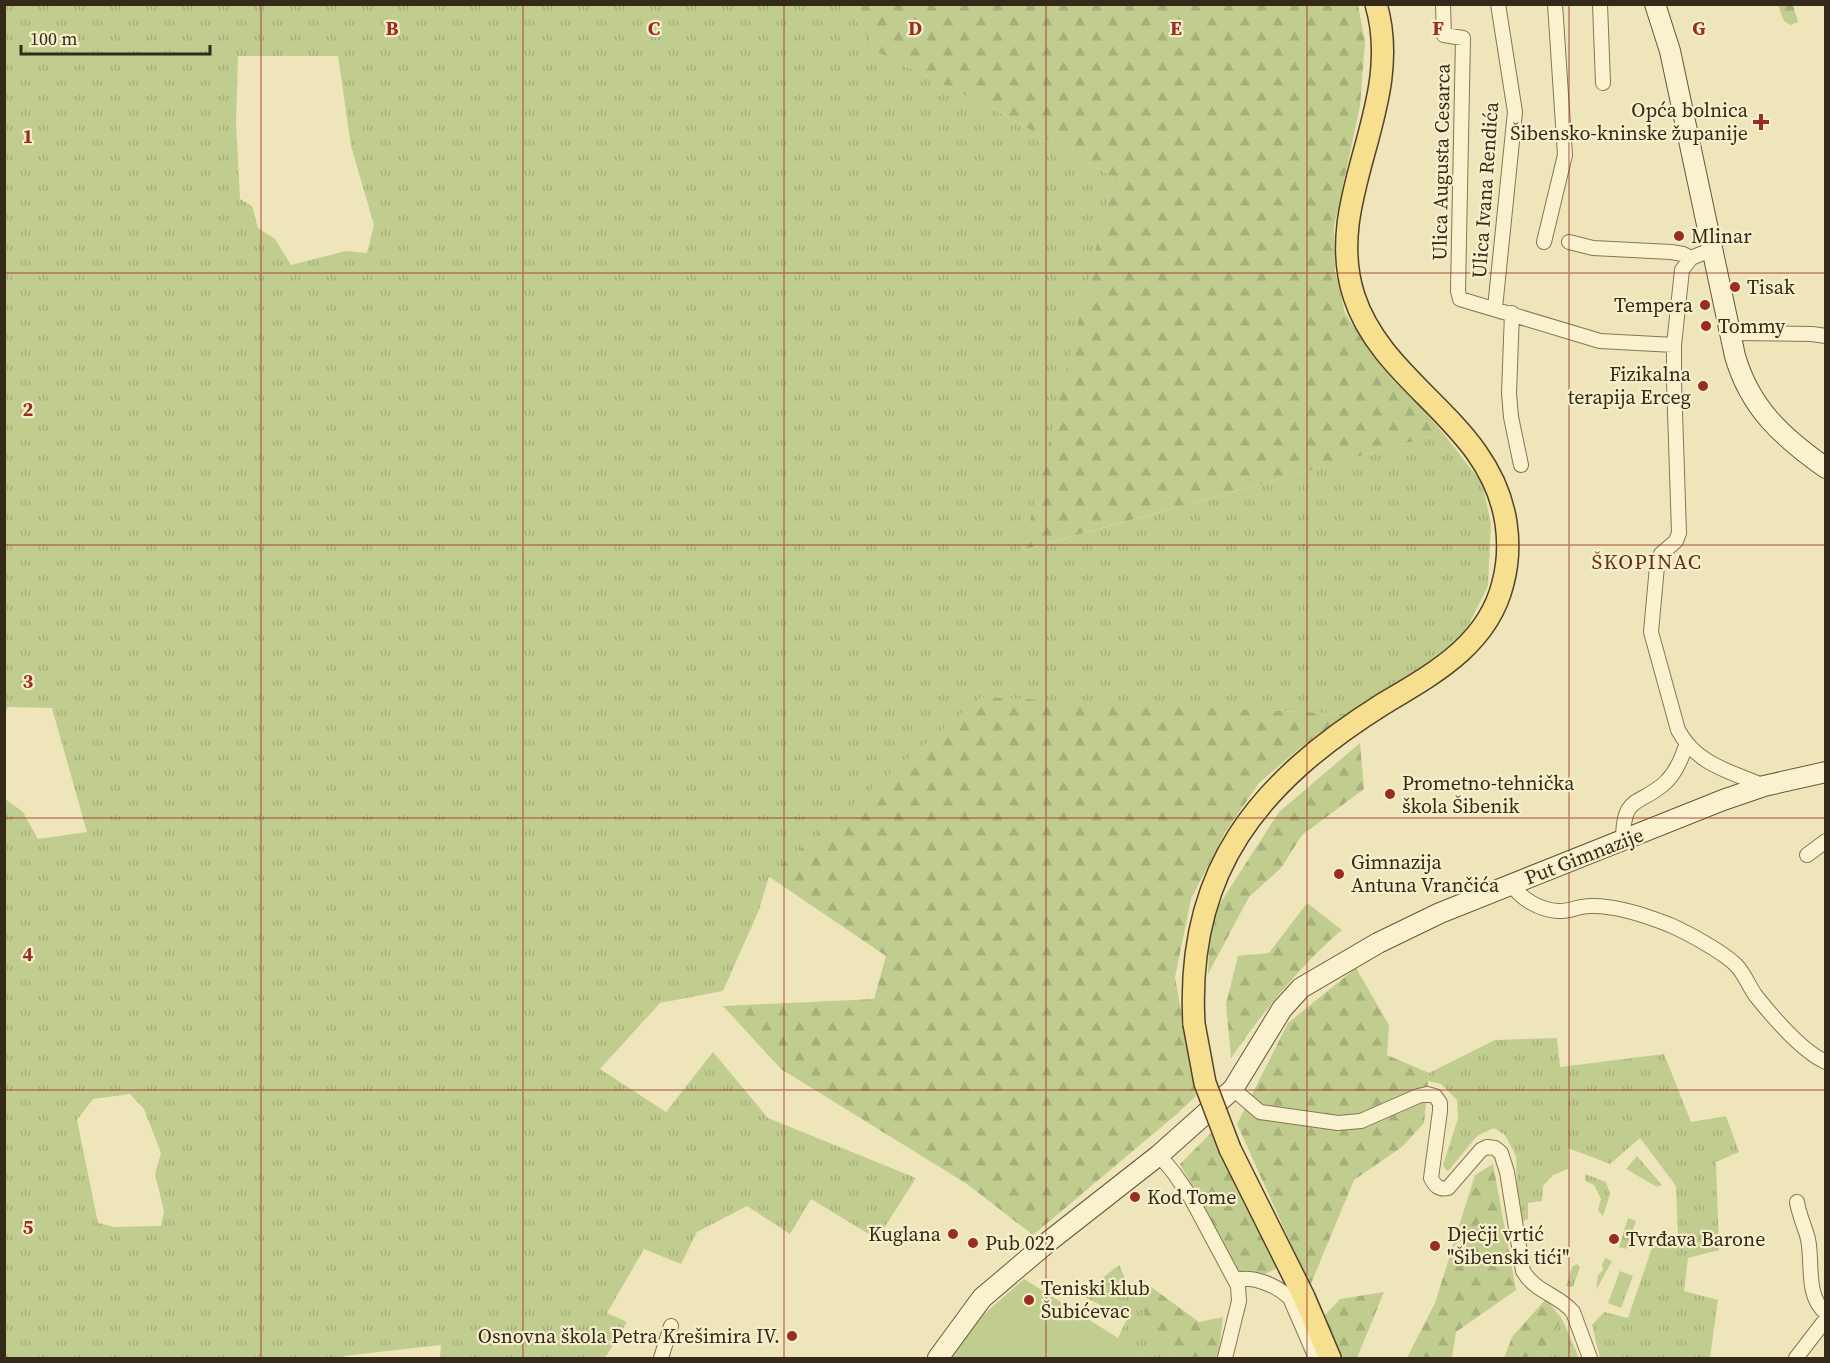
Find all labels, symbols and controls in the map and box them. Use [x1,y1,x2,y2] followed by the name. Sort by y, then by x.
[385,14,399,42] text: B
[648,14,660,42] text: C
[908,14,922,42] text: D
[1170,14,1182,42] text: E
[1432,14,1444,42] text: F
[1692,14,1706,42] text: G
[21,18,210,56] scale bar
[30,26,77,51] text: 100 m
[1425,62,1457,261] street label: Ulica Augusta Cesarca
[1510,96,1749,147] place label: Opća bolnica Šibensko-kninske županije
[1465,100,1505,279] street label: Ulica Ivana Rendića
[1752,113,1770,131] marker: Opća bolnica Šibensko-kninske županije
[23,122,33,150] text: 1
[1691,222,1752,250] place label: Mlinar
[1672,229,1686,243] marker: Mlinar
[1747,273,1795,301] place label: Tisak
[1728,280,1742,294] marker: Tisak
[1614,291,1694,319] place label: Tempera
[1698,298,1712,312] marker: Tempera
[1718,312,1786,340] place label: Tommy
[1699,319,1713,333] marker: Tommy
[1568,360,1692,411] place label: Fizikalna terapija Erceg
[1696,379,1710,393] marker: Fizikalna terapija Erceg
[23,395,34,423] text: 2
[1591,547,1703,576] district label: ŠKOPINAC
[23,667,34,695] text: 3
[1402,769,1575,820] place label: Prometno-tehnička škola Šibenik
[1383,787,1397,801] marker: Prometno-tehnička škola Šibenik
[1520,820,1648,892] street label: Put Gimnazije
[1351,848,1500,899] place label: Gimnazija Antuna Vrančića
[1332,867,1346,881] marker: Gimnazija Antuna Vrančića
[23,940,34,968] text: 4
[1147,1183,1236,1211] place label: Kod Tome
[1128,1190,1142,1204] marker: Kod Tome
[23,1213,34,1241] text: 5
[868,1220,942,1248] place label: Kuglana
[1447,1220,1569,1271] place label: Dječji vrtić "Šibenski tići"
[1626,1225,1765,1253] place label: Tvrđava Barone
[946,1227,960,1241] marker: Kuglana
[985,1229,1055,1257] place label: Pub 022
[1607,1232,1621,1246] marker: Tvrđava Barone
[966,1236,980,1250] marker: Pub 022
[1428,1239,1442,1253] marker: Dječji vrtić "Šibenski tići"
[1041,1274,1150,1325] place label: Teniski klub Šubićevac
[1022,1293,1036,1307] marker: Teniski klub Šubićevac
[478,1322,780,1350] place label: Osnovna škola Petra Krešimira IV.
[785,1329,799,1343] marker: Osnovna škola Petra Krešimira IV.

